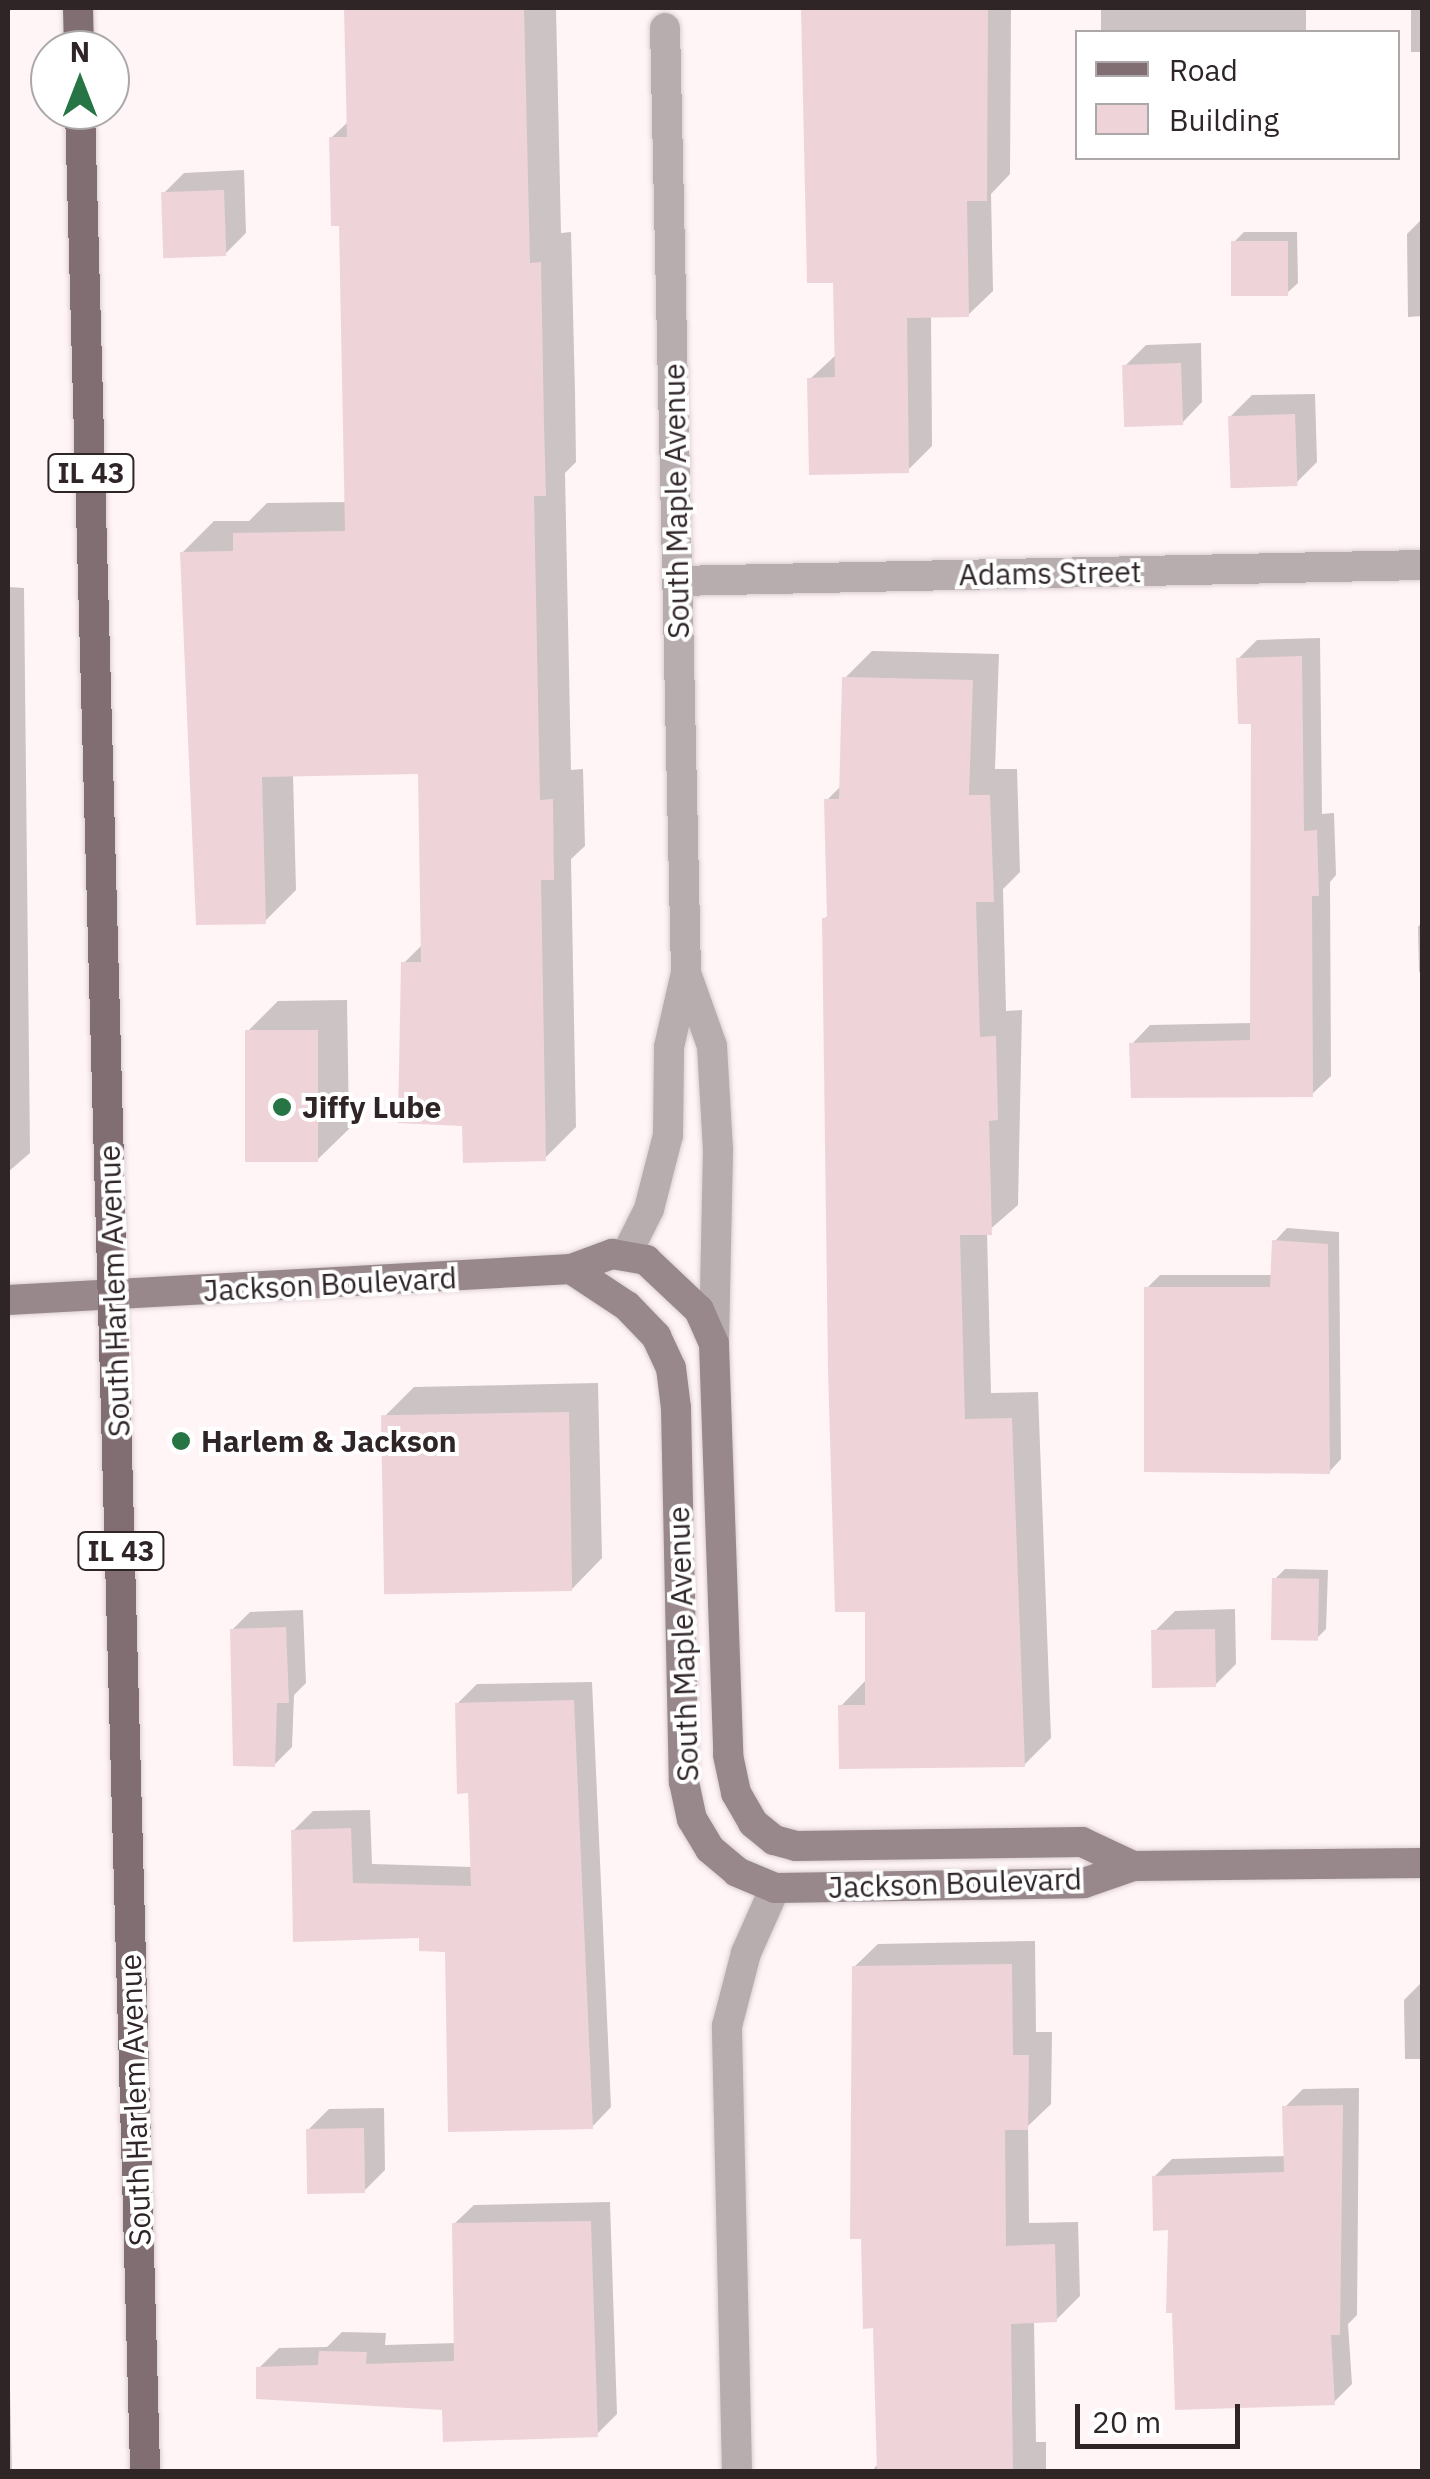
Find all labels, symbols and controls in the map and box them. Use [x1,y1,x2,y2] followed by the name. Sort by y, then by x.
[30,30,130,130] north arrow
[1075,30,1400,160] legend
[70,33,90,70] text: N
[1169,50,1238,89] text: Road
[1169,100,1279,139] text: Building
[656,363,696,639] street label: South Maple Avenue
[46,450,136,496] road number: IL 43
[958,553,1142,593] street label: Adams Street
[302,1089,441,1125] place label: Jiffy Lube
[271,1096,293,1118] marker: Jiffy Lube
[91,1144,137,1438] street label: South Harlem Avenue
[202,1259,458,1309] street label: Jackson Boulevard
[201,1423,457,1459] place label: Harlem & Jackson
[170,1430,192,1452] marker: Harlem & Jackson
[660,1506,706,1782] street label: South Maple Avenue
[76,1528,166,1574] road number: IL 43
[827,1861,1083,1905] street label: Jackson Boulevard
[112,1953,158,2247] street label: South Harlem Avenue
[1080,2384,1245,2446] scale bar
[1092,2402,1161,2441] text: 20 m

